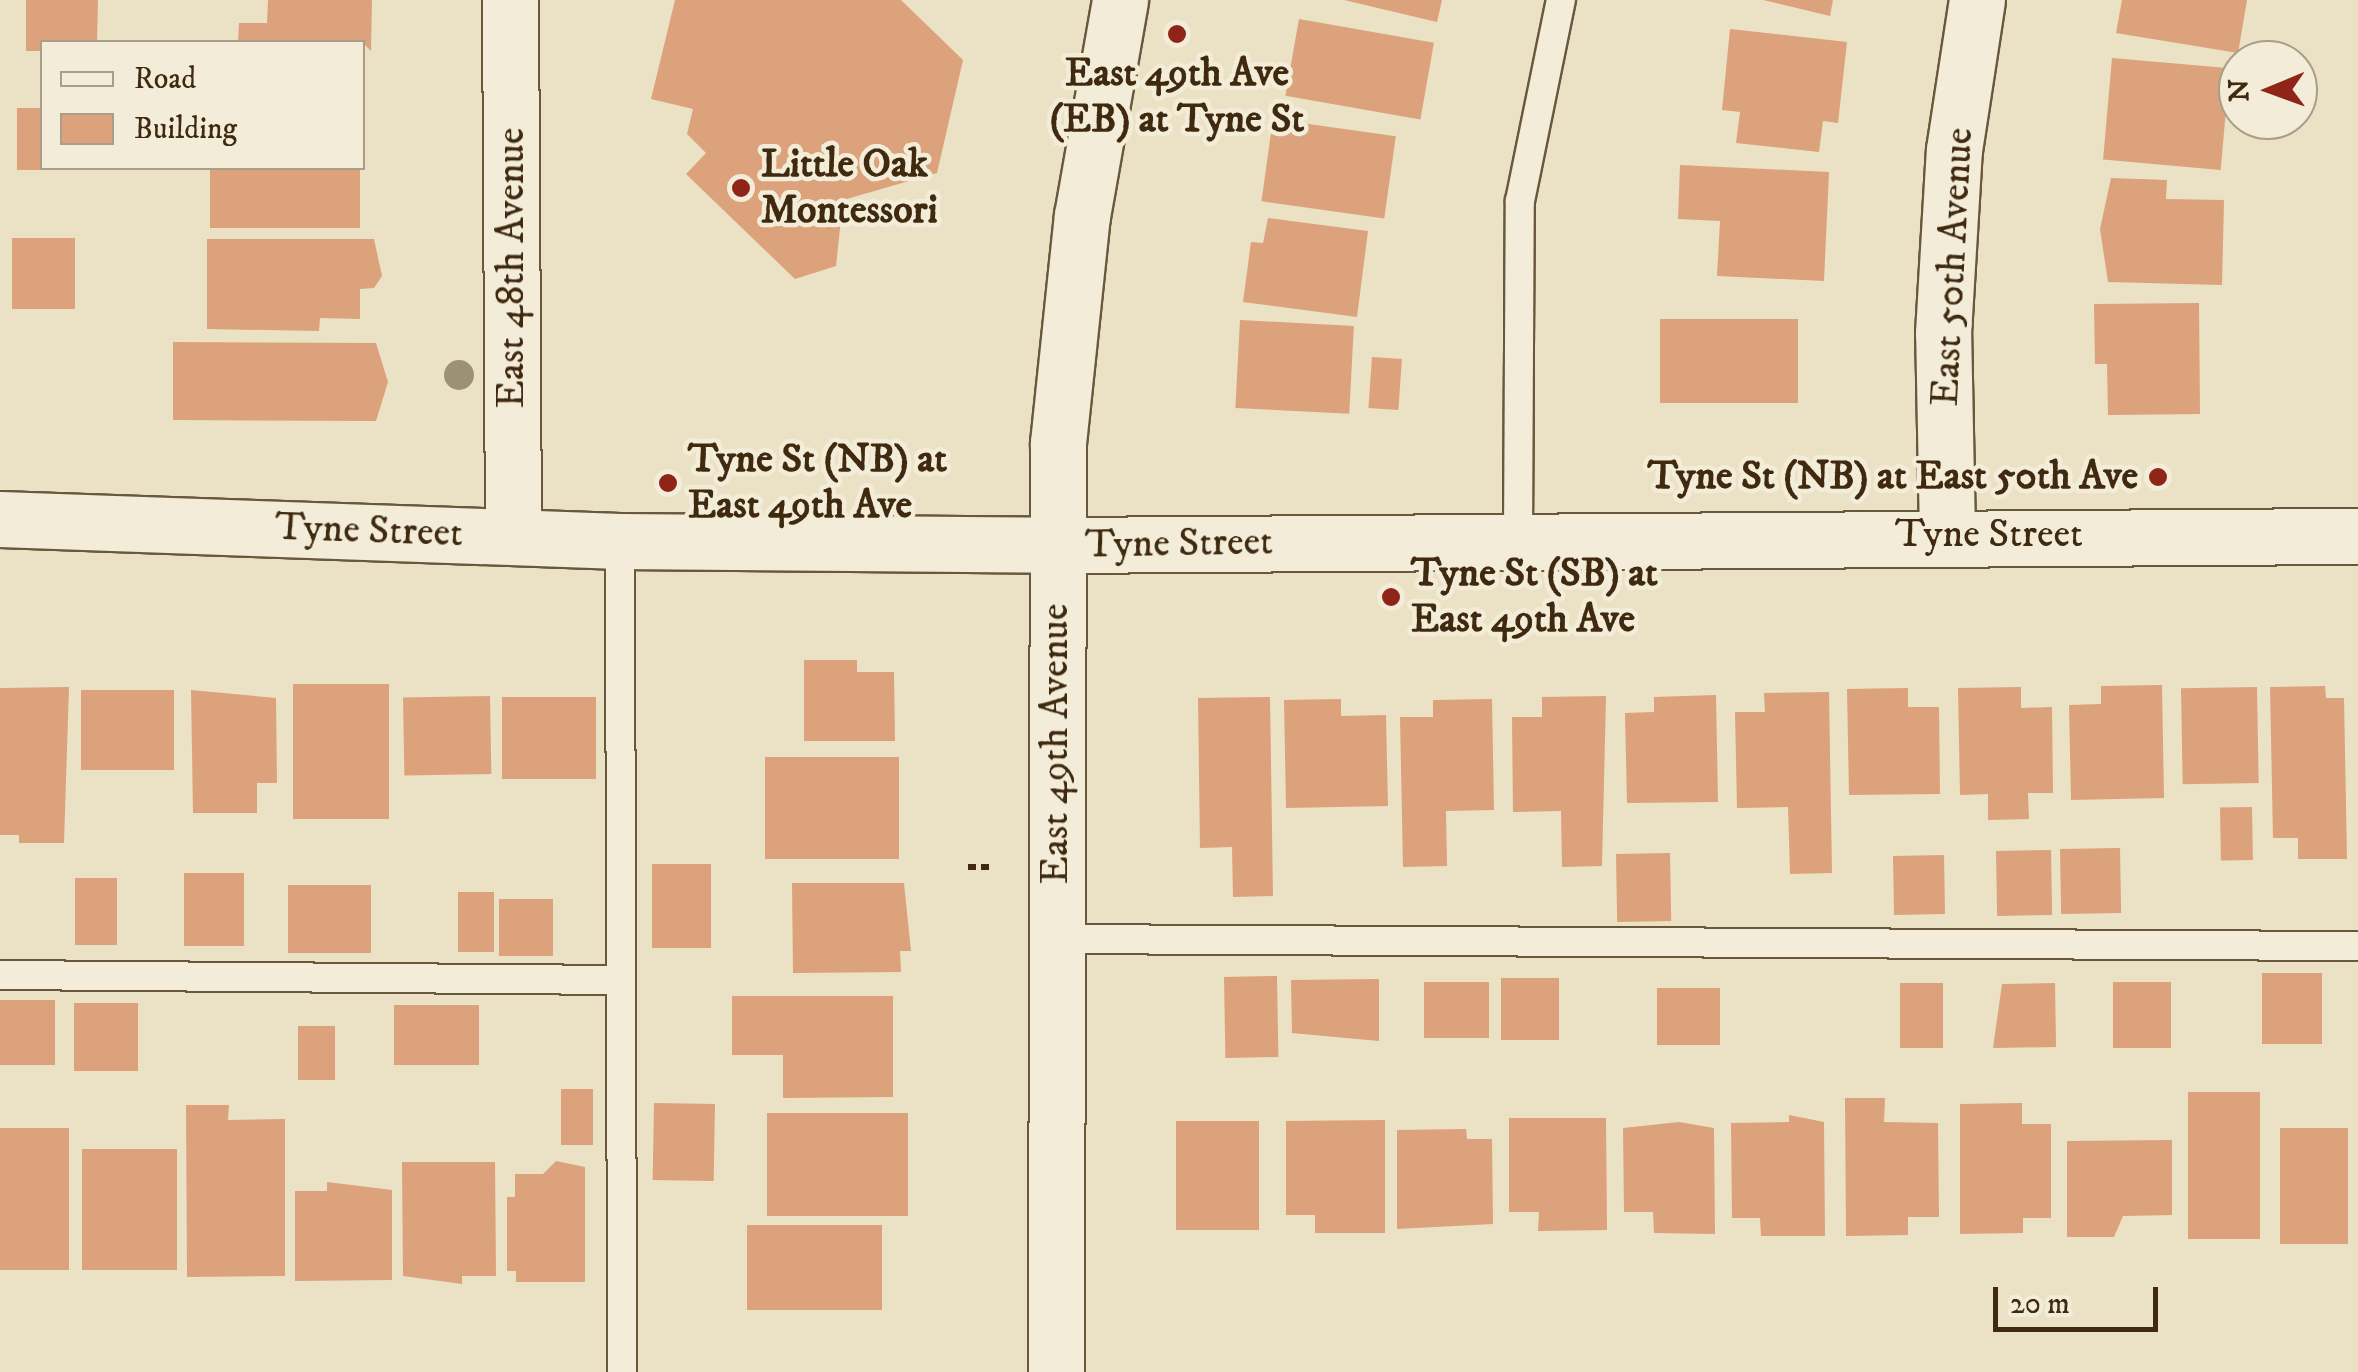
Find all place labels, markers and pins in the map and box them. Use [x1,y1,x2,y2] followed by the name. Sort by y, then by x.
[1166,23,1188,45] marker: East 49th Ave (EB) at Tyne St
[1050,50,1304,144] place label: East 49th Ave (EB) at Tyne St
[761,141,938,235] place label: Little Oak Montessori
[730,177,752,199] marker: Little Oak Montessori
[688,436,947,530] place label: Tyne St (NB) at East 49th Ave
[1648,453,2138,501] place label: Tyne St (NB) at East 50th Ave
[2147,466,2169,488] marker: Tyne St (NB) at East 50th Ave
[657,472,679,494] marker: Tyne St (NB) at East 49th Ave
[1411,550,1658,644] place label: Tyne St (SB) at East 49th Ave
[1380,586,1402,608] marker: Tyne St (SB) at East 49th Ave

